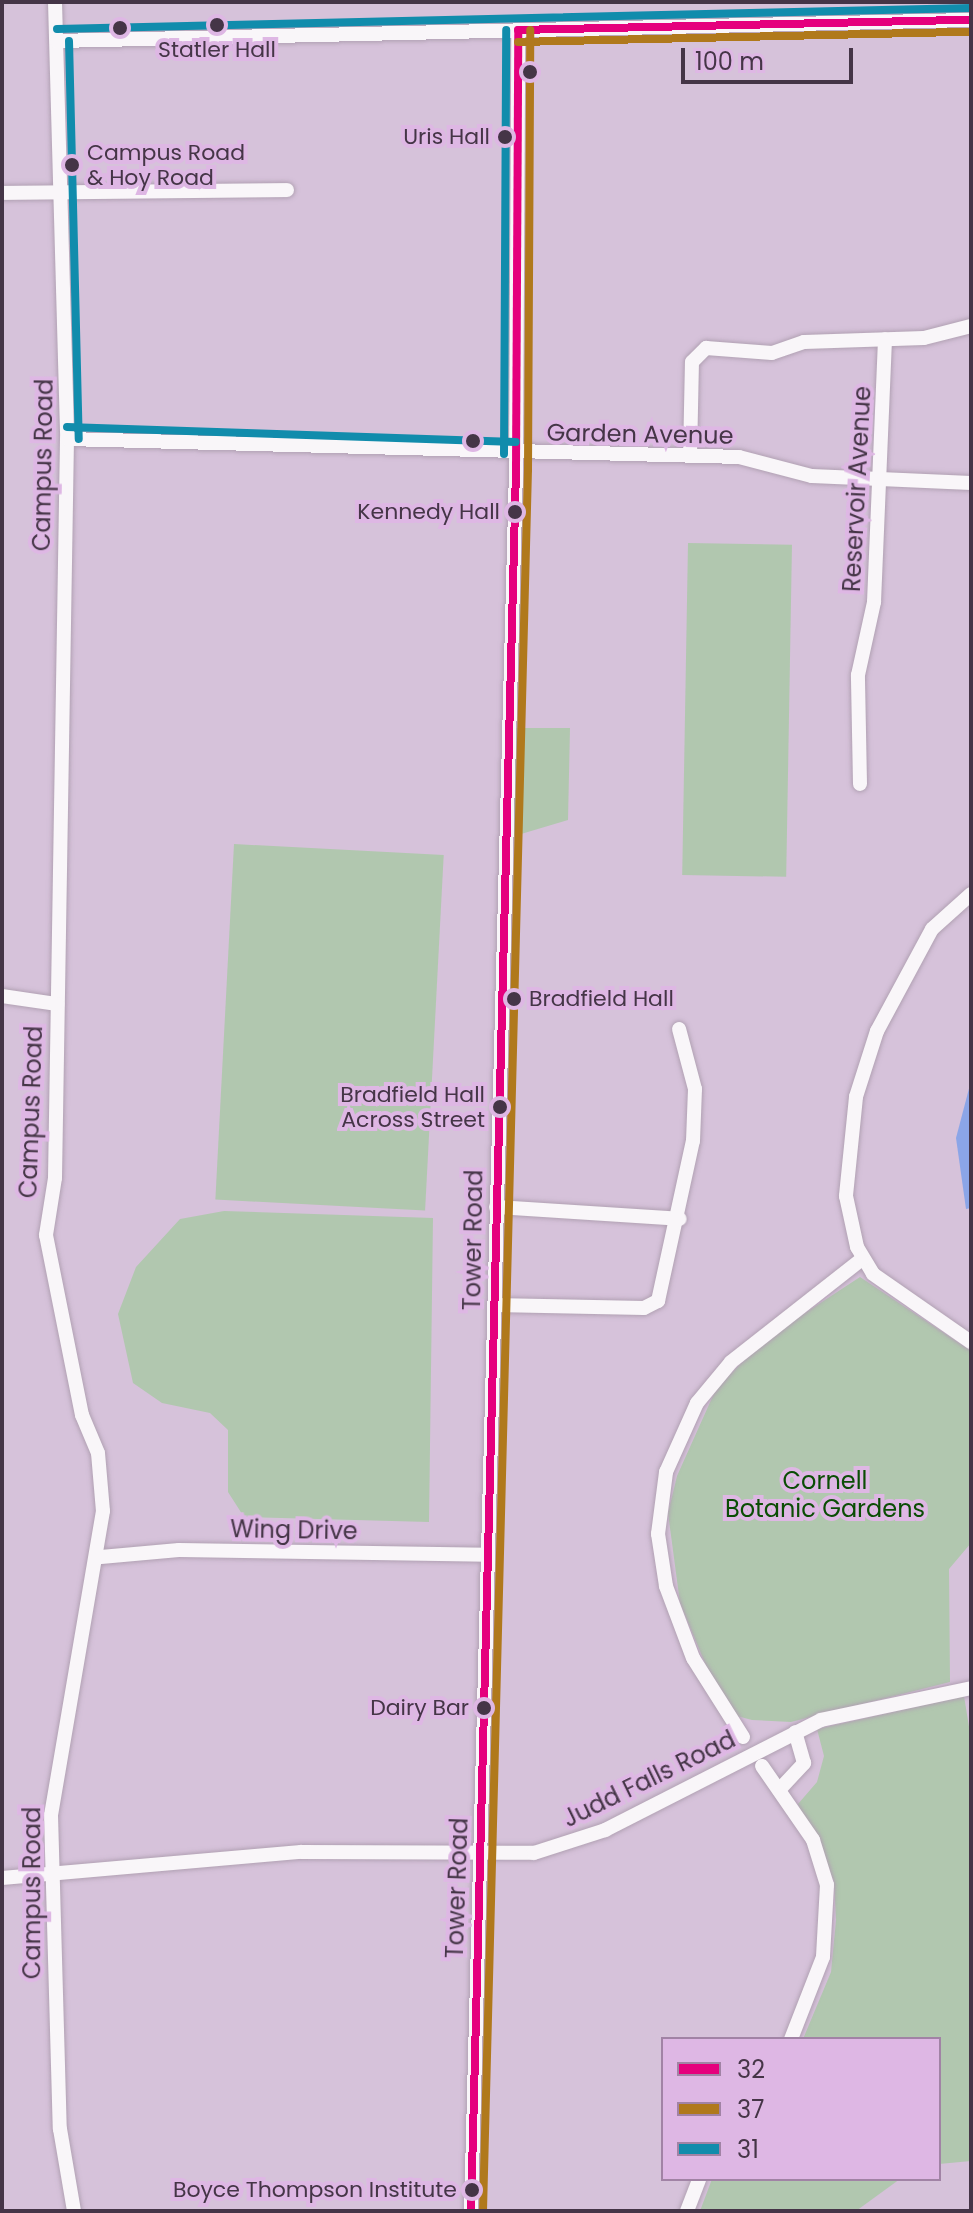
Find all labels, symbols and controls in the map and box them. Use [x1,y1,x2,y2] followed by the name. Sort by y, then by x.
[209,17,225,33] marker: Statler Hall
[112,20,128,36] unlabelled marker
[685,32,857,82] scale bar
[158,37,276,63] place label: Statler Hall
[695,45,764,78] text: 100 m
[522,64,538,80] unlabelled marker
[403,124,490,150] place label: Uris Hall
[497,129,513,145] marker: Uris Hall
[87,139,245,190] place label: Campus Road & Hoy Road
[64,157,80,173] marker: Campus Road & Hoy Road
[27,379,59,551] street label: Campus Road
[837,385,877,593] street label: Reservoir Avenue
[546,418,734,450] street label: Garden Avenue
[465,433,481,449] unlabelled marker
[357,499,500,525] place label: Kennedy Hall
[507,504,523,520] marker: Kennedy Hall
[529,986,674,1012] place label: Bradfield Hall
[506,991,522,1007] marker: Bradfield Hall
[14,1025,48,1199] street label: Campus Road
[340,1081,485,1132] place label: Bradfield Hall Across Street
[492,1099,508,1115] marker: Bradfield Hall Across Street
[457,1169,489,1311] street label: Tower Road
[725,1467,925,1523] park label: Cornell Botanic Gardens
[230,1514,358,1546] street label: Wing Drive
[370,1695,469,1721] place label: Dairy Bar
[476,1700,492,1716] marker: Dairy Bar
[558,1725,740,1833] street label: Judd Falls Road
[18,1807,46,1979] street label: Campus Road
[440,1817,474,1959] street label: Tower Road
[661,2037,941,2181] legend
[737,2053,765,2086] text: 32
[737,2093,764,2126] text: 37
[737,2133,759,2166] text: 31
[173,2177,457,2203] place label: Boyce Thompson Institute
[464,2182,480,2198] marker: Boyce Thompson Institute

